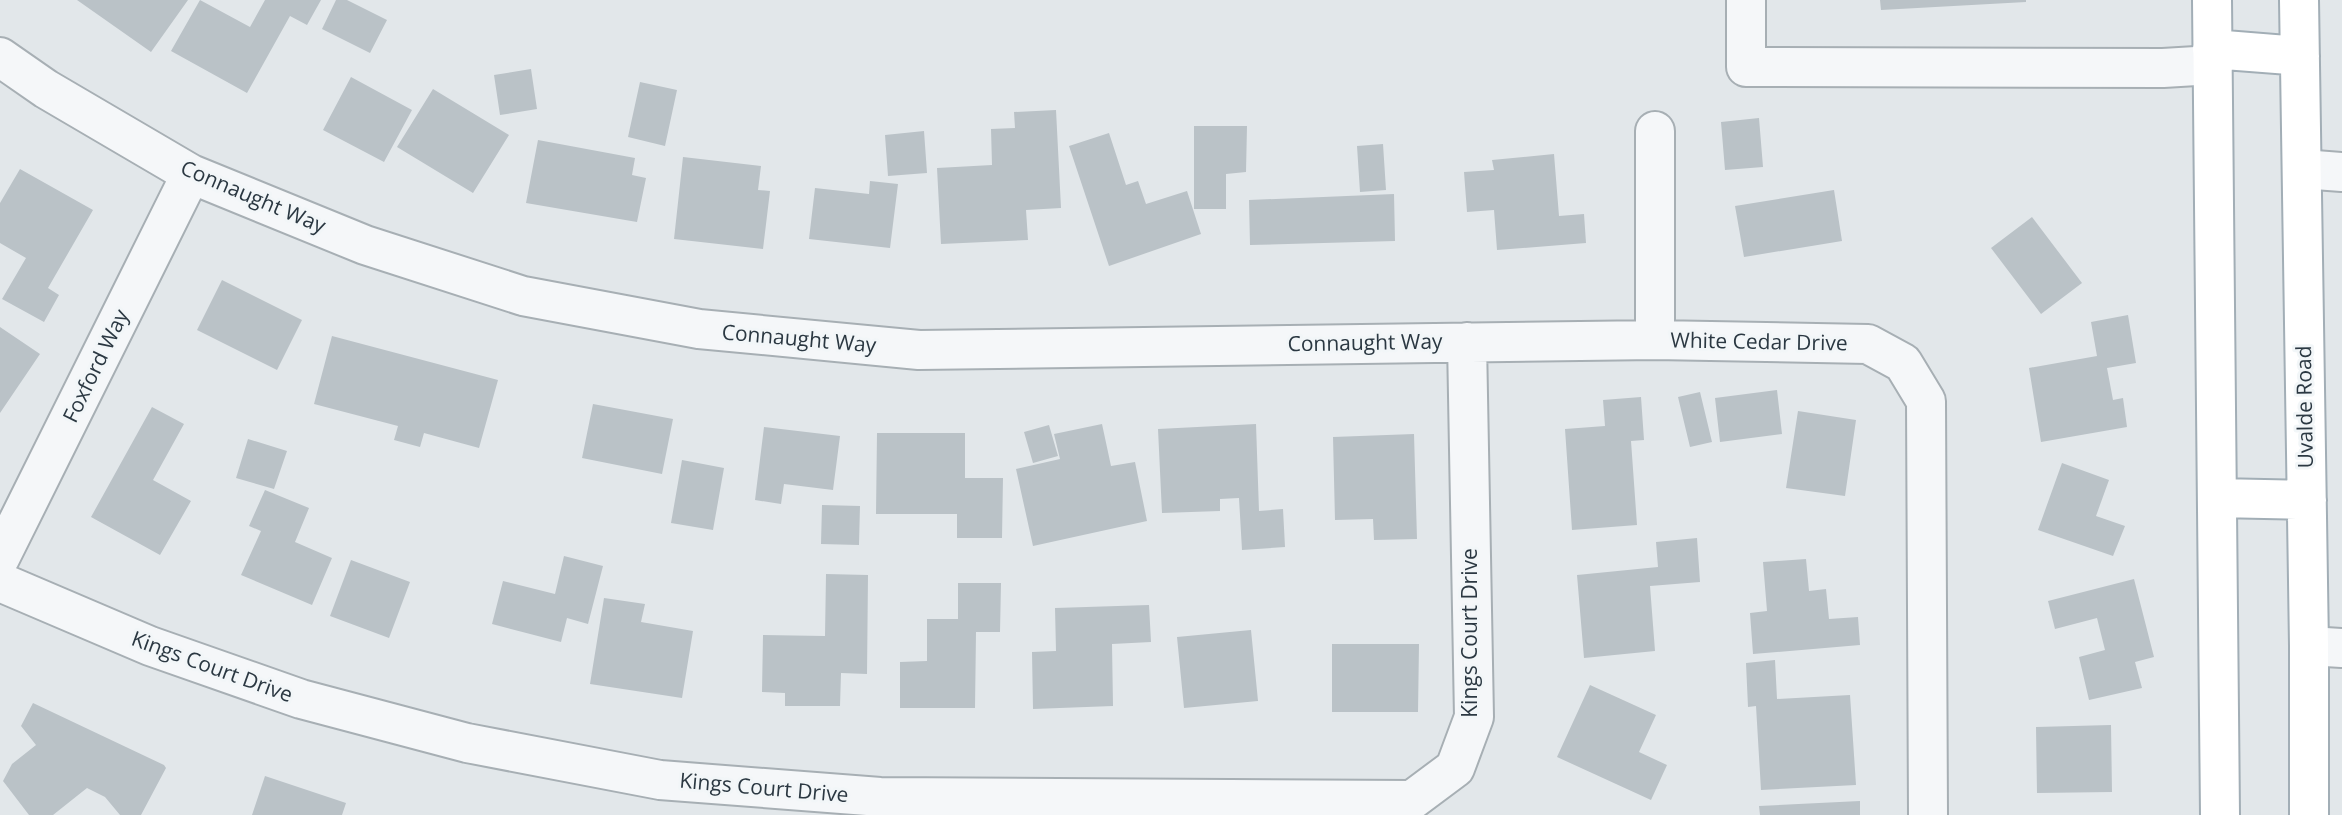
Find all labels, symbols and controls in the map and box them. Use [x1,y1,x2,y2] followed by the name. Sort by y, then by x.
[177,153,331,239] street label: Connaught Way
[56,304,135,427] street label: Foxford Way
[721,317,878,359] street label: Connaught Way
[1670,325,1848,357] street label: White Cedar Drive
[1287,327,1443,357] street label: Connaught Way
[2289,345,2319,469] street label: Uvalde Road
[1455,548,1483,718] street label: Kings Court Drive
[128,624,297,708] street label: Kings Court Drive
[678,766,850,808] street label: Kings Court Drive

